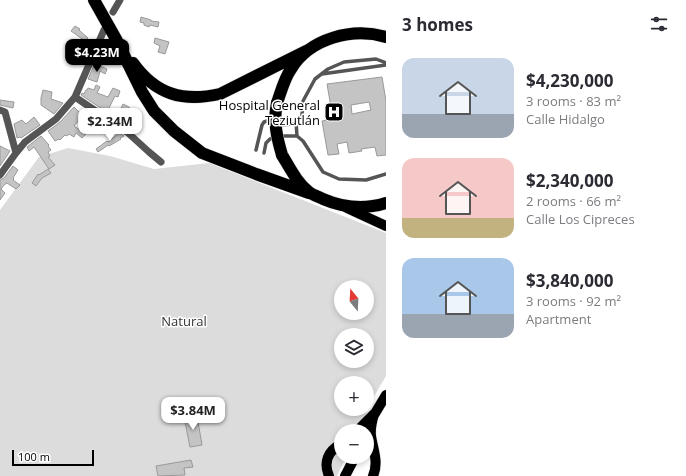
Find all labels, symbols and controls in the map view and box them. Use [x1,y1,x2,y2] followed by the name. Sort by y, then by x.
[402,13,473,36] text: 3 homes
[648,13,670,35] icon: filters
[64,39,130,73] pin: $4.23M
[74,43,120,61] text: $4.23M
[526,69,613,92] text: $4,230,000
[434,74,482,122] icon: home
[526,92,621,110] text: 3 rooms · 83 m²
[219,96,320,129] place label: Hospital General Teziutlán
[323,101,345,123] hospital icon: Hospital General Teziutlán
[77,108,143,142] pin: $2.34M
[526,110,605,128] text: Calle Hidalgo
[87,112,133,130] text: $2.34M
[526,169,613,192] text: $2,340,000
[434,174,482,222] icon: home
[526,192,621,210] text: 2 rooms · 66 m²
[526,210,635,228] text: Calle Los Cipreces
[526,269,613,292] text: $3,840,000
[434,274,482,322] icon: home
[334,280,374,320] north arrow
[334,280,374,464] map controls
[526,292,621,310] text: 3 rooms · 92 m²
[526,310,591,328] text: Apartment
[161,312,207,330] park label: Natural
[334,328,374,368] button: layers
[334,376,374,416] button: +
[160,397,226,431] pin: $3.84M
[170,401,216,419] text: $3.84M
[334,424,374,464] button: −
[12,448,94,467] scale bar
[18,449,50,464] text: 100 m

